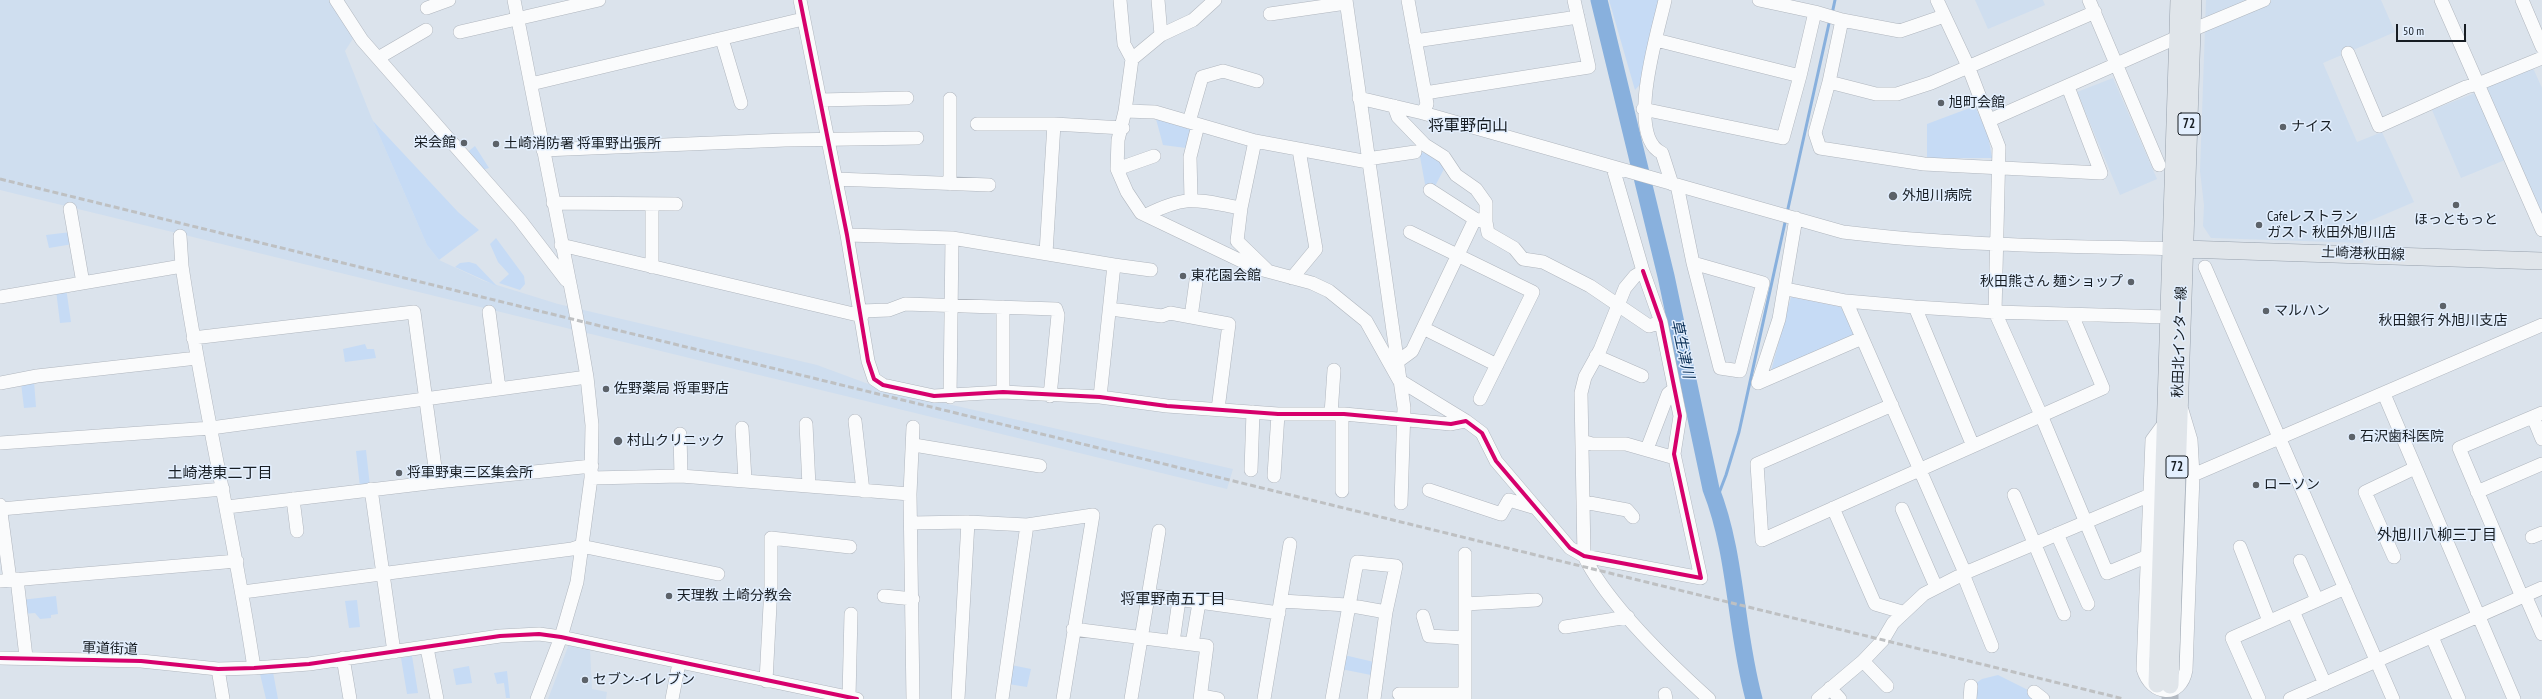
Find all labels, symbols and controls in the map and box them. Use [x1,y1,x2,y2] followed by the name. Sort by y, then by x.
[2398,16,2468,42] scale bar
[2403,23,2424,38] text: 50 m
[1949,95,2005,111] place label: 旭町会館
[1936,98,1946,108] marker: 旭町会館
[2178,113,2200,135] road number: 72
[1428,116,1508,136] district label: 将軍野向山
[2291,119,2333,135] place label: ナイス
[2278,122,2288,132] marker: ナイス
[414,135,456,151] place label: 栄会館
[504,136,661,152] place label: 土崎消防署 将軍野出張所
[459,138,469,148] marker: 栄会館
[491,139,501,149] marker: 土崎消防署 将軍野出張所
[1902,188,1972,204] place label: 外旭川病院
[1887,190,1899,202] marker: 外旭川病院
[2451,200,2461,210] marker: ほっともっと
[2267,209,2396,242] place label: Cafeレストラン ガスト 秋田外旭川店
[2414,212,2498,228] place label: ほっともっと
[2254,220,2264,230] marker: Cafeレストラン ガスト 秋田外旭川店
[2321,244,2405,264] street label: 土崎港秋田線
[1191,268,1261,284] place label: 東花園会館
[1178,271,1188,281] marker: 東花園会館
[1980,274,2123,290] place label: 秋田熊さん 麺ショップ
[2126,277,2136,287] marker: 秋田熊さん 麺ショップ
[2170,286,2190,398] street label: 秋田北インター線
[2438,301,2448,311] marker: 秋田銀行 外旭川支店
[2274,303,2330,319] place label: マルハン
[2261,306,2271,316] marker: マルハン
[2379,313,2507,329] place label: 秋田銀行 外旭川支店
[1667,318,1697,380] water label: 草生津川
[614,381,729,397] place label: 佐野薬局 将軍野店
[601,384,611,394] marker: 佐野薬局 将軍野店
[2360,429,2444,445] place label: 石沢歯科医院
[2347,432,2357,442] marker: 石沢歯科医院
[627,433,725,449] place label: 村山クリニック
[612,435,624,447] marker: 村山クリニック
[2166,456,2188,478] road number: 72
[168,465,272,483] district label: 土崎港東二丁目
[407,465,533,481] place label: 将軍野東三区集会所
[394,468,404,478] marker: 将軍野東三区集会所
[2264,477,2320,493] place label: ローソン
[2251,480,2261,490] marker: ローソン
[2377,527,2497,545] district label: 外旭川八柳三丁目
[677,588,792,604] place label: 天理教 土崎分教会
[664,591,674,601] marker: 天理教 土崎分教会
[1121,591,1225,609] district label: 将軍野南五丁目
[82,640,138,658] street label: 軍道街道
[593,672,695,688] place label: セブン-イレブン
[580,675,590,685] marker: セブン-イレブン

